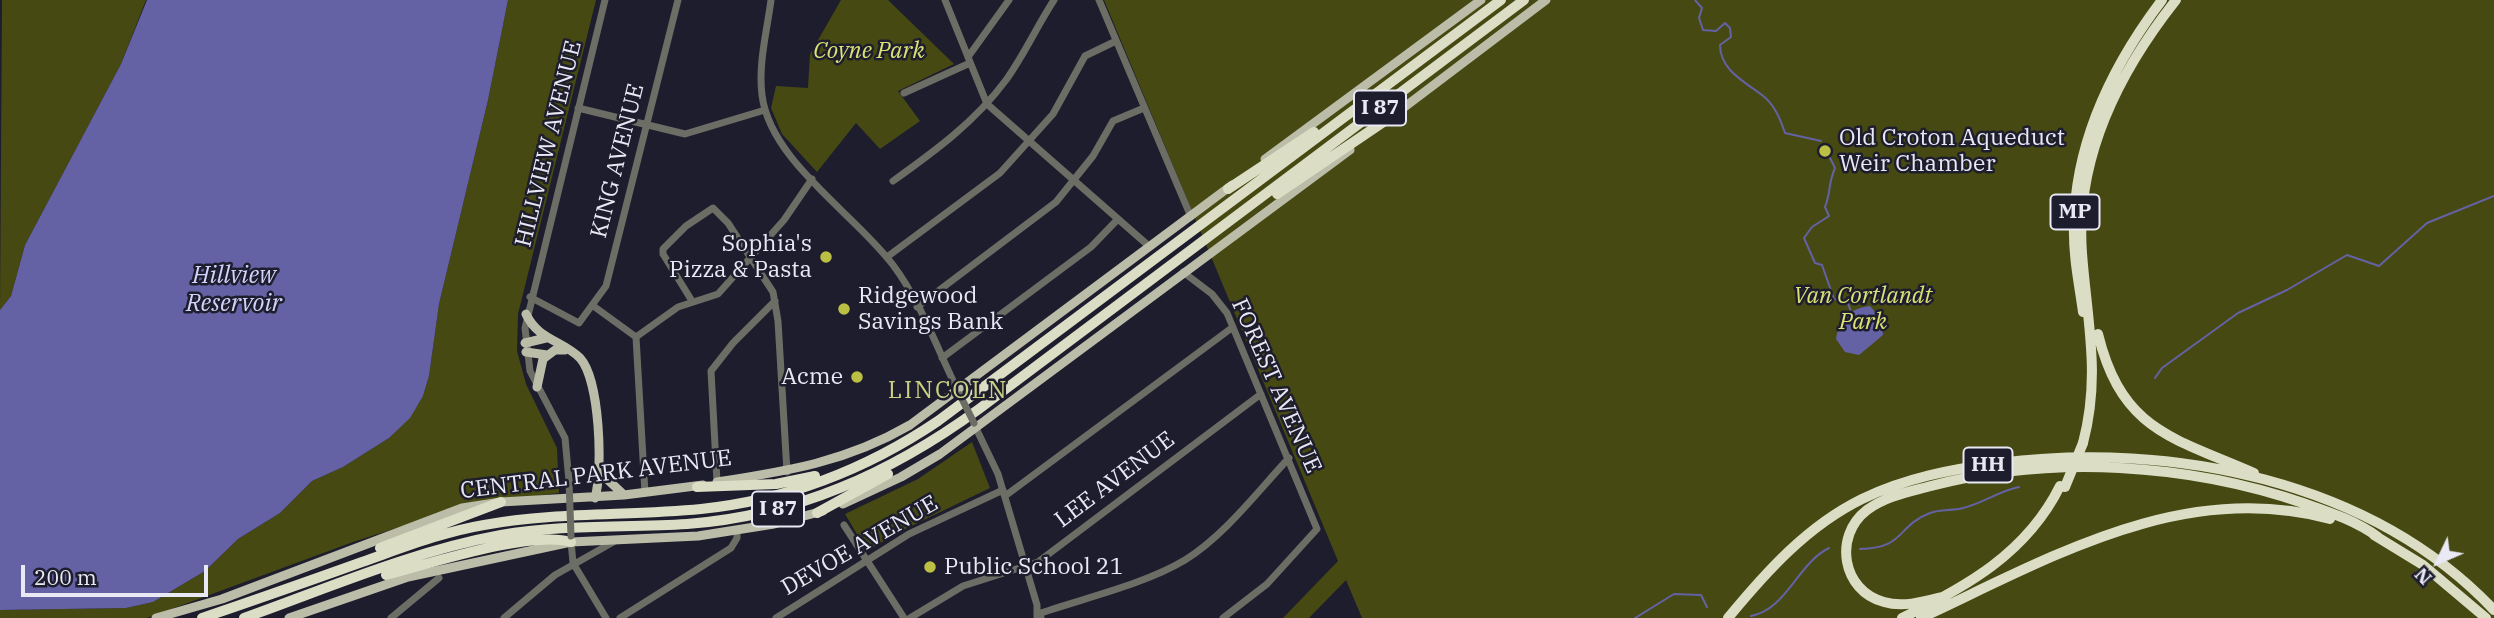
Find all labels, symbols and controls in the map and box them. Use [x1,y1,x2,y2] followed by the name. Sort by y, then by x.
[813,37,925,65] park label: Coyne Park
[510,38,588,250] street label: HILLVIEW AVENUE
[585,81,651,241] street label: KING AVENUE
[1354,90,1406,126] road number: I 87
[1839,124,2065,178] place label: Old Croton Aqueduct Weir Chamber
[1817,143,1833,159] marker: Old Croton Aqueduct Weir Chamber
[2050,194,2100,230] road number: MP
[669,230,812,284] place label: Sophia's Pizza & Pasta
[818,249,834,265] marker: Sophia's Pizza & Pasta
[186,262,282,318] water label: Hillview Reservoir
[858,282,1003,336] place label: Ridgewood Savings Bank
[1794,282,1932,336] park label: Van Cortlandt Park
[1225,294,1327,478] street label: FOREST AVENUE
[836,301,852,317] marker: Ridgewood Savings Bank
[781,363,843,391] place label: Acme
[849,369,865,385] marker: Acme
[889,377,1007,405] district label: LINCOLN
[1050,426,1180,534] street label: LEE AVENUE
[459,445,733,505] street label: CENTRAL PARK AVENUE
[1964,448,2012,482] road number: HH
[777,490,943,602] street label: DEVOE AVENUE
[752,491,804,526] road number: I 87
[2403,527,2473,597] north arrow
[24,552,212,596] scale bar
[944,553,1123,581] place label: Public School 21
[922,559,938,575] marker: Public School 21
[34,563,97,591] text: 200 m
[2409,563,2437,590] text: N

